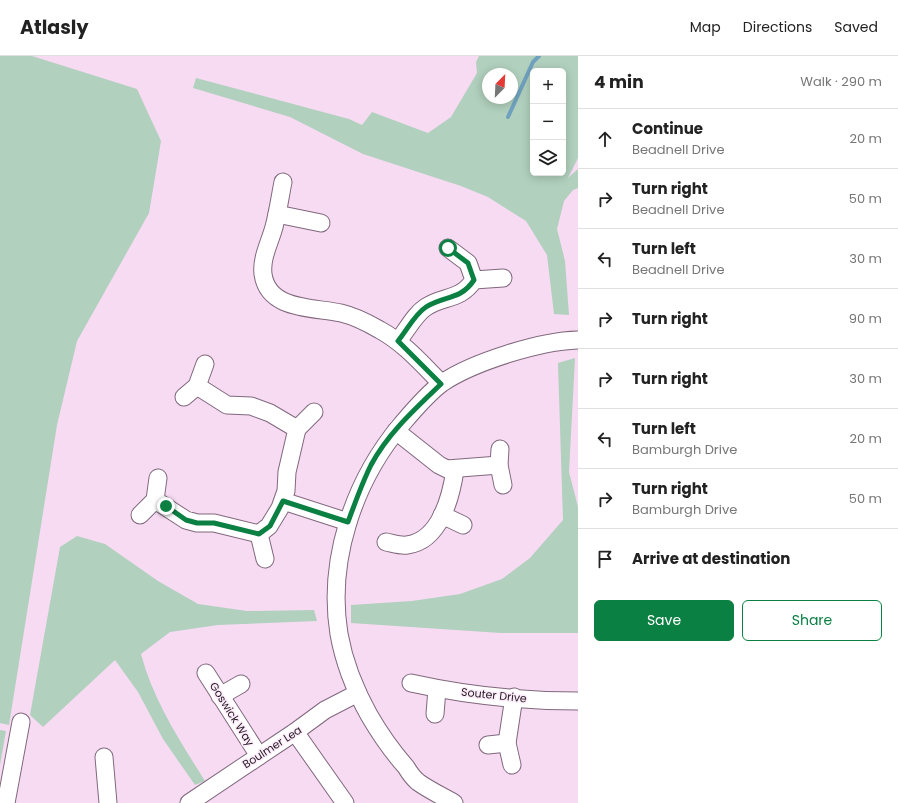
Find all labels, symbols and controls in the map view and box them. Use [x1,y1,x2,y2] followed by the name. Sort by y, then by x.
[20,14,88,41] text: Atlasly
[690,17,721,37] text: Map
[743,17,812,37] text: Directions
[834,17,878,37] text: Saved
[482,68,518,104] north arrow
[530,68,566,176] map controls
[530,68,566,104] button: +
[594,70,644,94] text: 4 min
[800,72,882,91] text: Walk · 290 m
[530,104,566,140] button: −
[632,118,703,139] text: Continue
[594,128,616,150] icon: ahead
[849,129,882,148] text: 20 m
[530,140,566,176] button: layers
[632,140,724,159] text: Beadnell Drive
[632,178,708,199] text: Turn right
[594,188,616,210] icon: right
[849,189,882,208] text: 50 m
[632,200,724,219] text: Beadnell Drive
[632,238,696,259] text: Turn left
[439,239,457,257] route start
[594,248,616,270] icon: left
[849,249,882,268] text: 30 m
[632,260,724,279] text: Beadnell Drive
[594,308,616,330] icon: right
[632,308,708,329] text: Turn right
[849,309,882,328] text: 90 m
[594,368,616,390] icon: right
[632,368,708,389] text: Turn right
[849,369,882,388] text: 30 m
[632,418,696,439] text: Turn left
[594,428,616,450] icon: left
[849,429,882,448] text: 20 m
[632,440,737,459] text: Bamburgh Drive
[632,478,708,499] text: Turn right
[594,488,616,510] icon: right
[849,489,882,508] text: 50 m
[157,497,175,515] route end
[632,500,737,519] text: Bamburgh Drive
[594,548,616,570] icon: arrive
[632,548,790,569] text: Arrive at destination
[594,600,734,641] button: Save
[742,600,882,641] button: Share
[206,679,258,750] street label: Goswick Way
[460,684,528,706] street label: Souter Drive
[239,722,305,772] street label: Boulmer Lea

